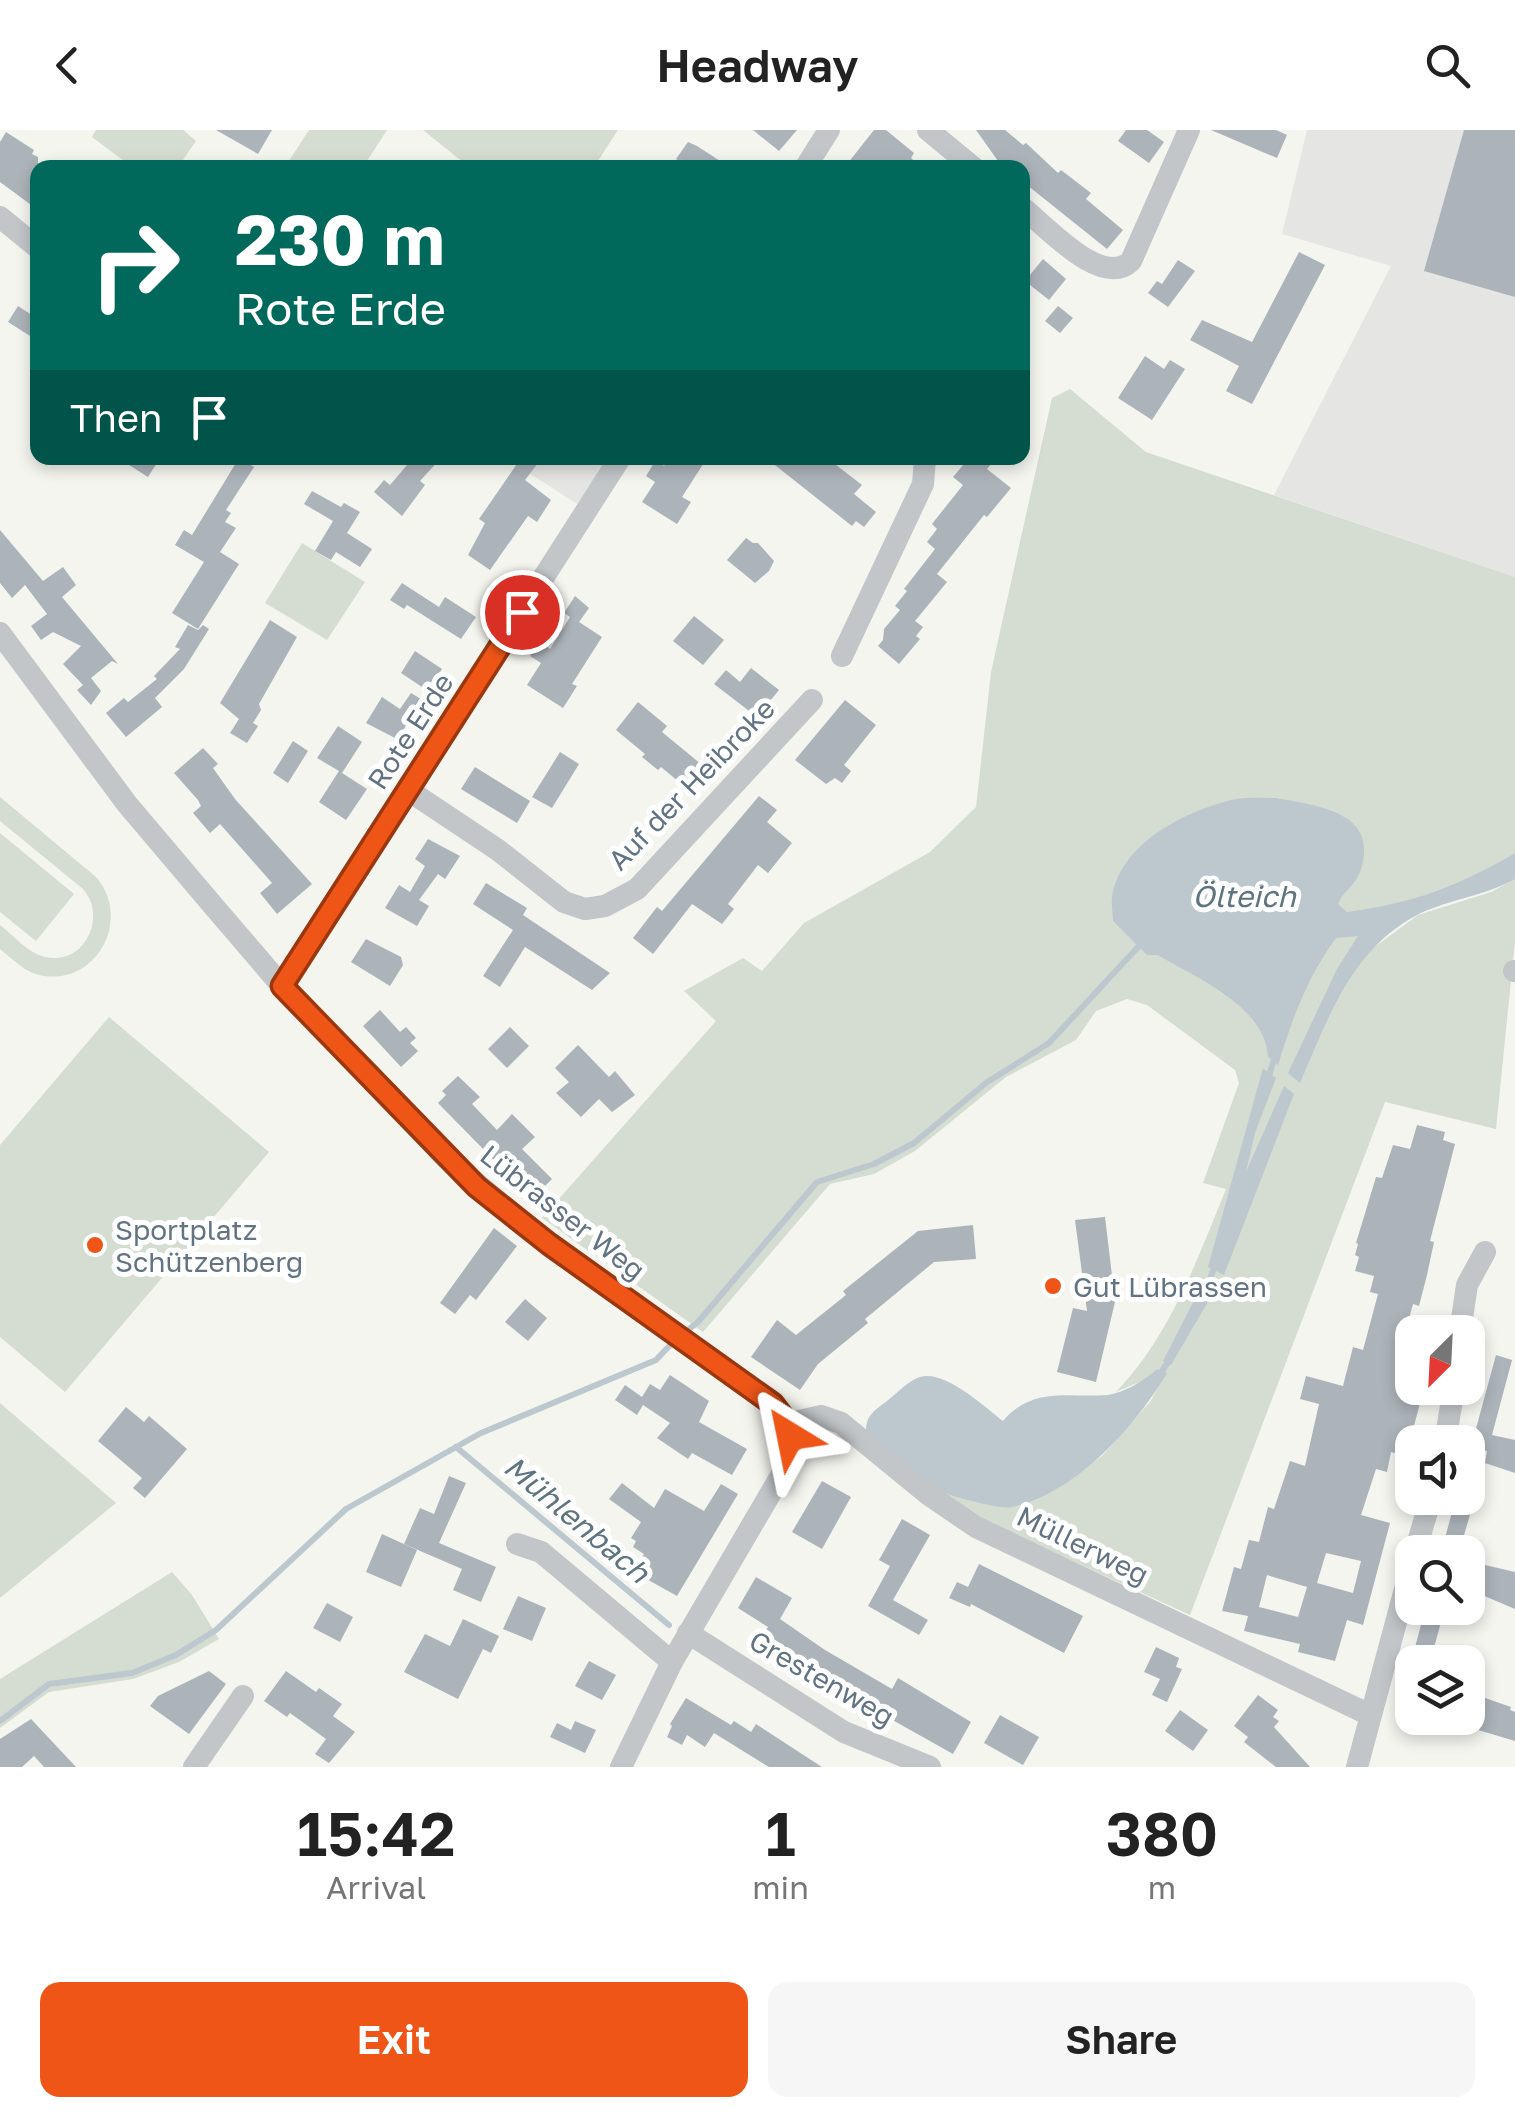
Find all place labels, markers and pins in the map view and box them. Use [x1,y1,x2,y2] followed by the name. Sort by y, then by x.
[480,570,565,655] pin
[115,1213,303,1278] place label: Sportplatz Schützenberg
[84,1234,106,1256] marker: Sportplatz Schützenberg
[1073,1270,1267,1303] place label: Gut Lübrassen
[1042,1275,1064,1297] marker: Gut Lübrassen

